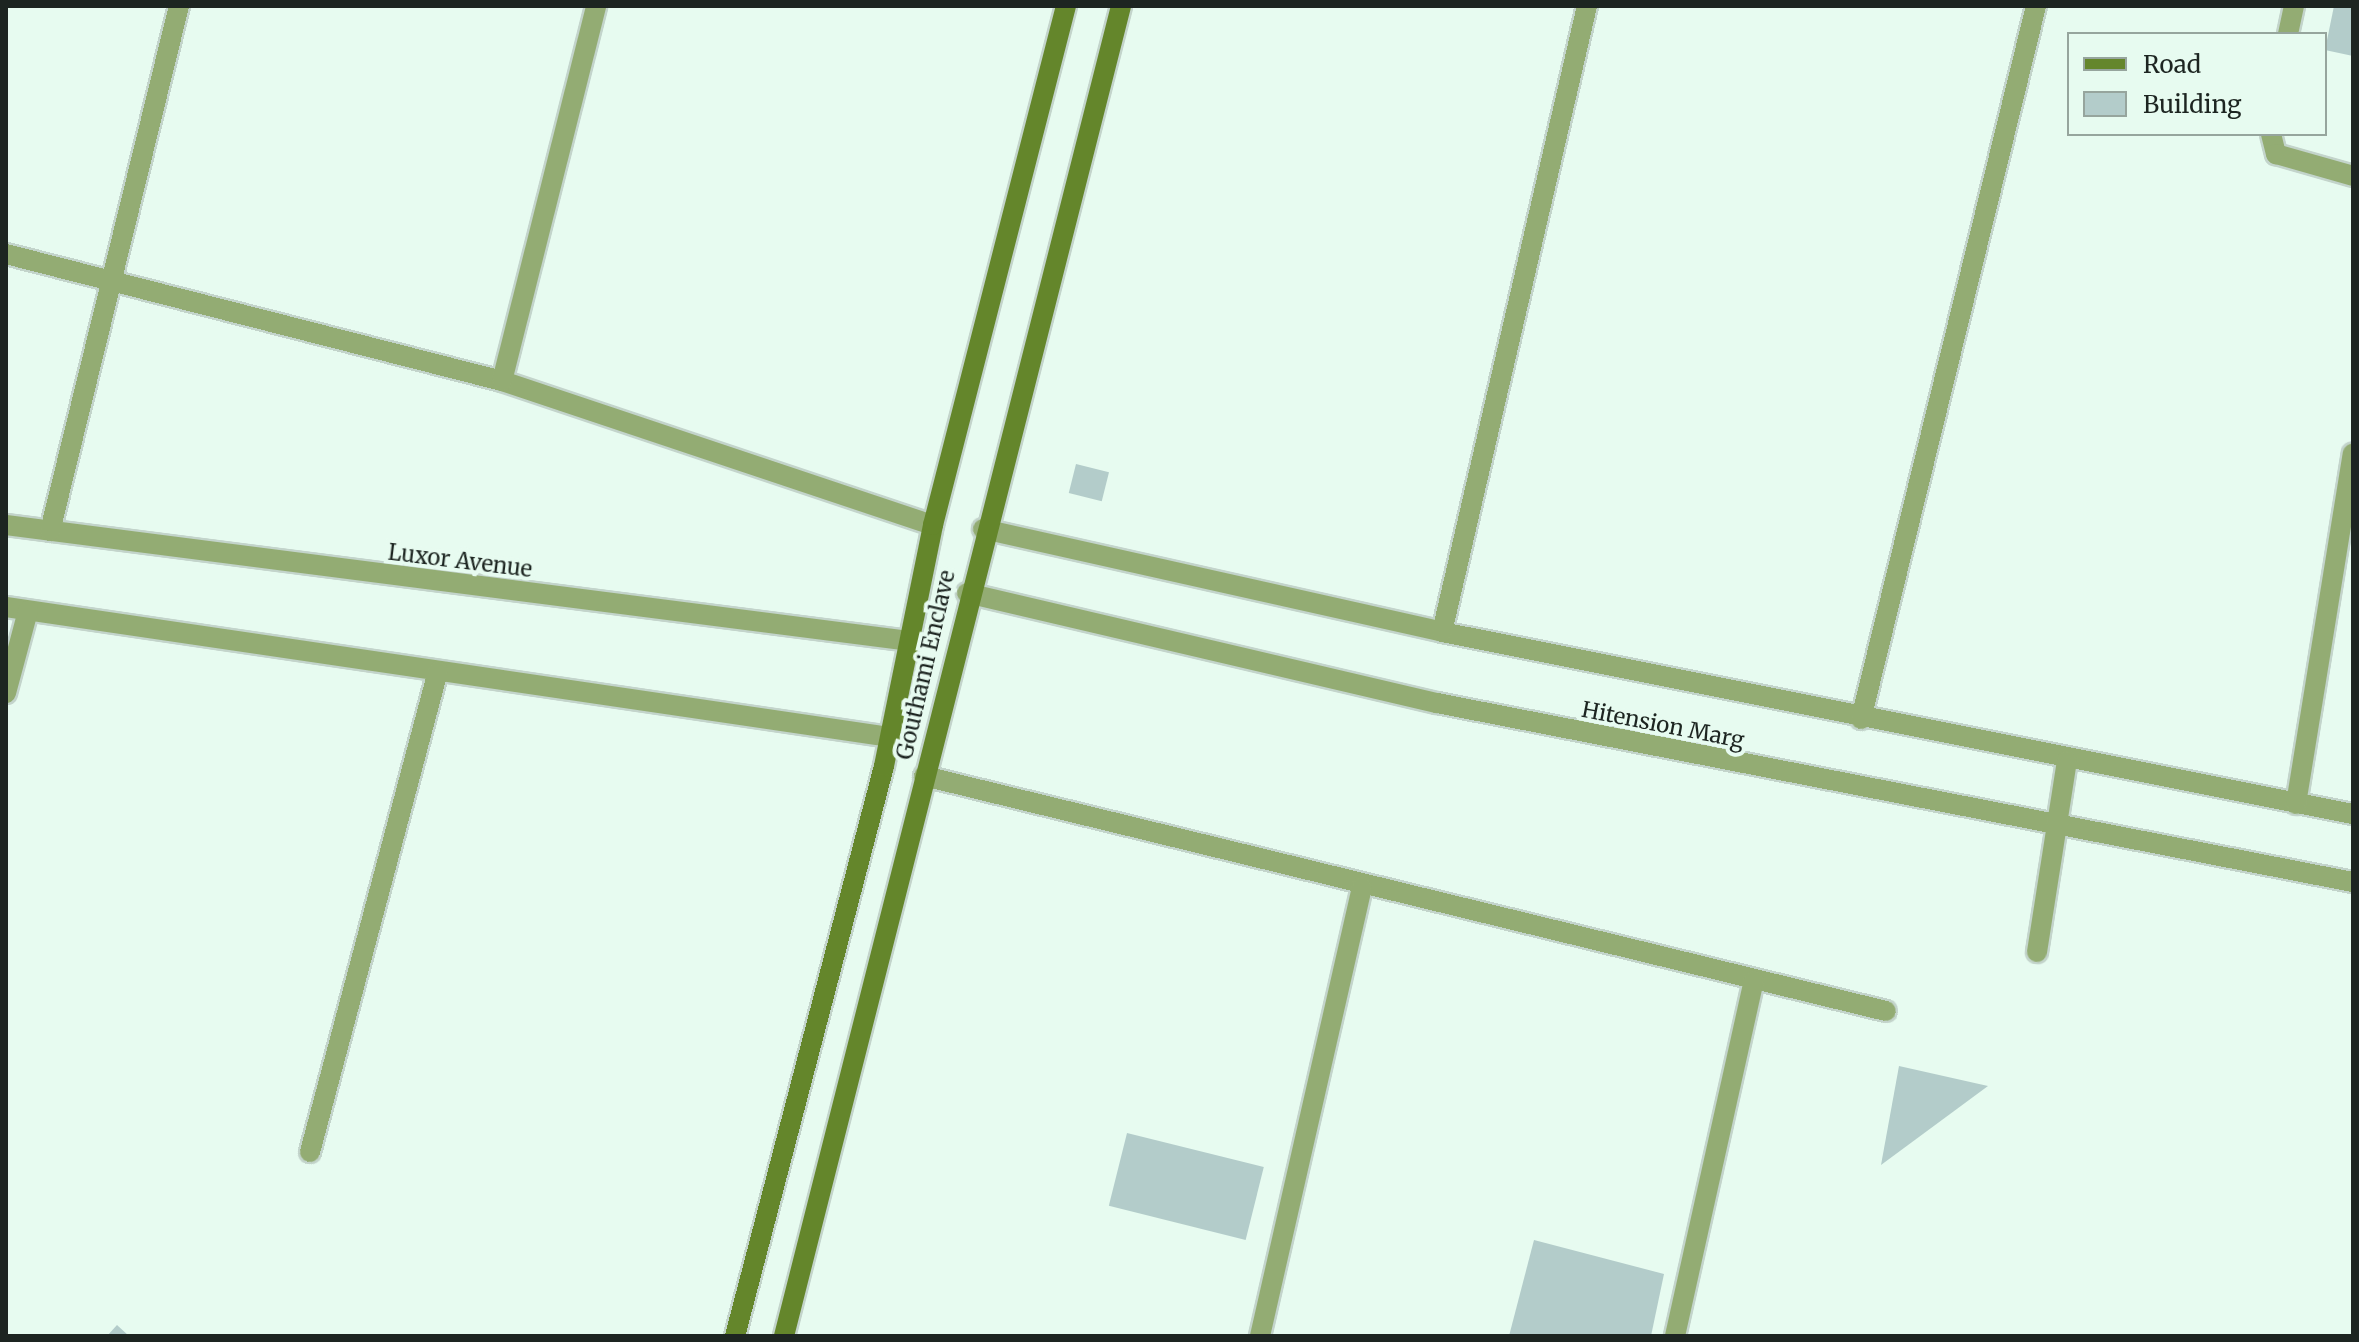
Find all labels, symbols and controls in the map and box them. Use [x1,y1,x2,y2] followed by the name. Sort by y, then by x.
[2067,32,2327,136] legend
[2143,49,2201,80] text: Road
[2143,89,2242,120] text: Building
[386,539,534,583] street label: Luxor Avenue
[891,568,961,762] street label: Gouthami Enclave
[1579,696,1747,754] street label: Hitension Marg

